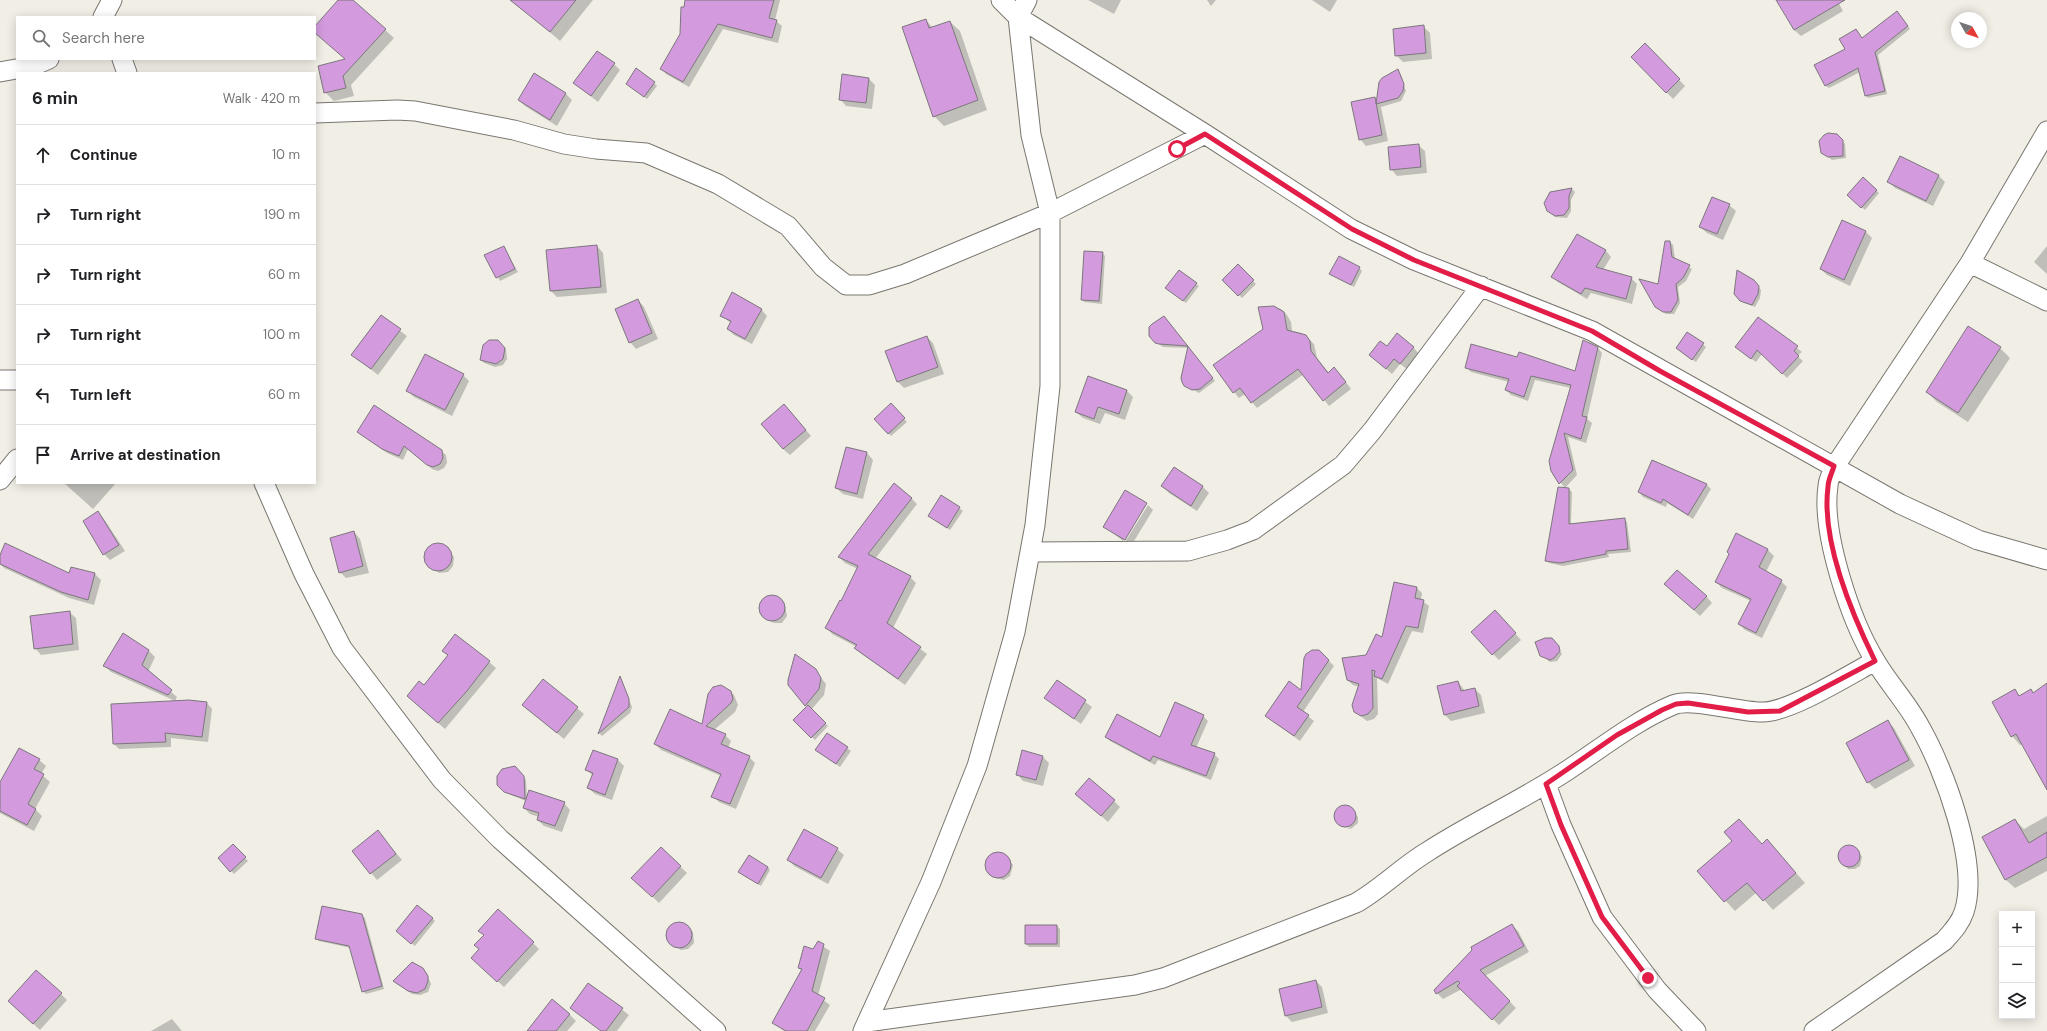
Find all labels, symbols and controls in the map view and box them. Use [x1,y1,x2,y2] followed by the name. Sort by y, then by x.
[1951,12,1987,48] north arrow
[16,16,316,60] search box
[30,27,52,49] icon: search
[62,28,145,48] text: Search here
[32,87,78,109] text: 6 min
[223,90,300,107] text: Walk · 420 m
[1168,140,1186,158] route start
[32,144,54,166] icon: ahead
[70,145,138,165] text: Continue
[272,146,300,163] text: 10 m
[32,204,54,226] icon: right
[70,205,141,225] text: Turn right
[264,206,300,223] text: 190 m
[32,264,54,286] icon: right
[70,265,141,285] text: Turn right
[268,266,300,283] text: 60 m
[32,324,54,346] icon: right
[70,325,141,345] text: Turn right
[263,326,300,343] text: 100 m
[32,384,54,406] icon: left
[70,385,131,405] text: Turn left
[268,386,300,403] text: 60 m
[32,444,54,466] icon: arrive
[70,445,221,465] text: Arrive at destination
[1999,911,2035,1019] map controls
[1999,911,2035,947] button: +
[1999,947,2035,983] button: −
[1639,969,1657,987] route end
[1999,983,2035,1019] button: layers

